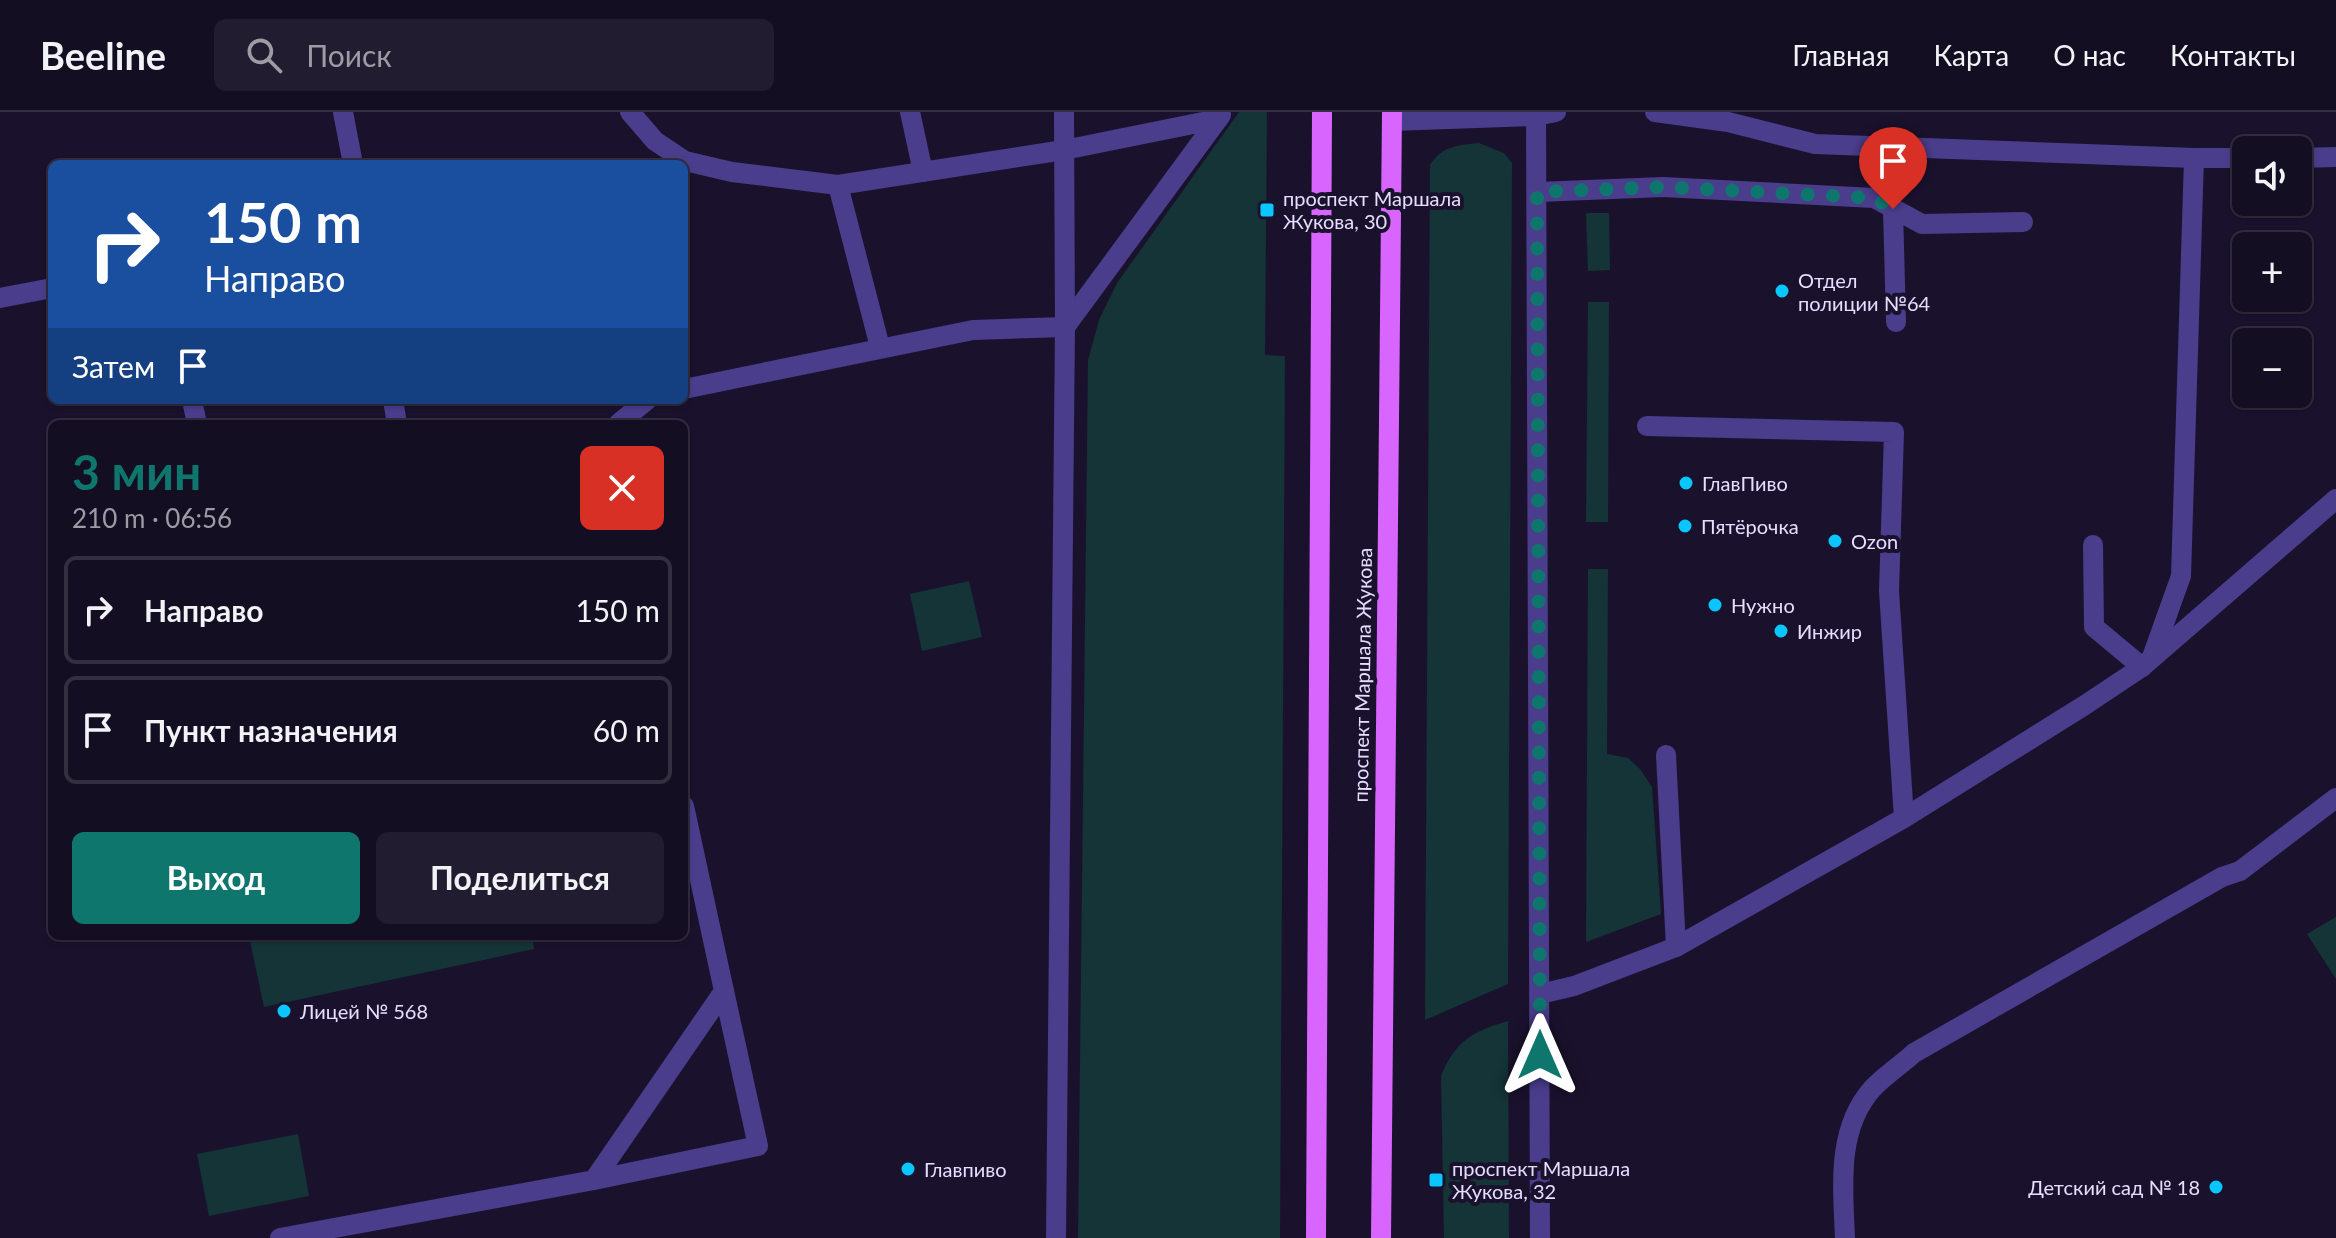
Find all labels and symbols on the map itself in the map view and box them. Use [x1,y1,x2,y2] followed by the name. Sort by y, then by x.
[1859,127,1927,209] pin
[1283,186,1461,233] place label: проспект Маршала Жукова, 30
[1258,201,1276,219] marker: проспект Маршала Жукова, 30
[1798,268,1930,315] place label: Отдел полиции №64
[1773,282,1791,300] marker: Отдел полиции №64
[1702,471,1788,495] place label: ГлавПиво
[1677,474,1695,492] marker: ГлавПиво
[1701,514,1799,538] place label: Пятёрочка
[1676,517,1694,535] marker: Пятёрочка
[1851,529,1898,553] place label: Ozon
[1826,532,1844,550] marker: Ozon
[1348,548,1376,802] street label: проспект Маршала Жукова
[1731,593,1795,617] place label: Нужно
[1706,596,1724,614] marker: Нужно
[1797,619,1862,643] place label: Инжир
[1772,622,1790,640] marker: Инжир
[299,999,428,1023] place label: Лицей № 568
[275,1002,293,1020] marker: Лицей № 568
[1498,1013,1582,1097] position arrow
[1452,1156,1630,1203] place label: проспект Маршала Жукова, 32
[924,1157,1006,1181] place label: Главпиво
[899,1160,917,1178] marker: Главпиво
[1427,1171,1445,1189] marker: проспект Маршала Жукова, 32
[2028,1175,2200,1199] place label: Детский сад № 18
[2207,1178,2225,1196] marker: Детский сад № 18

